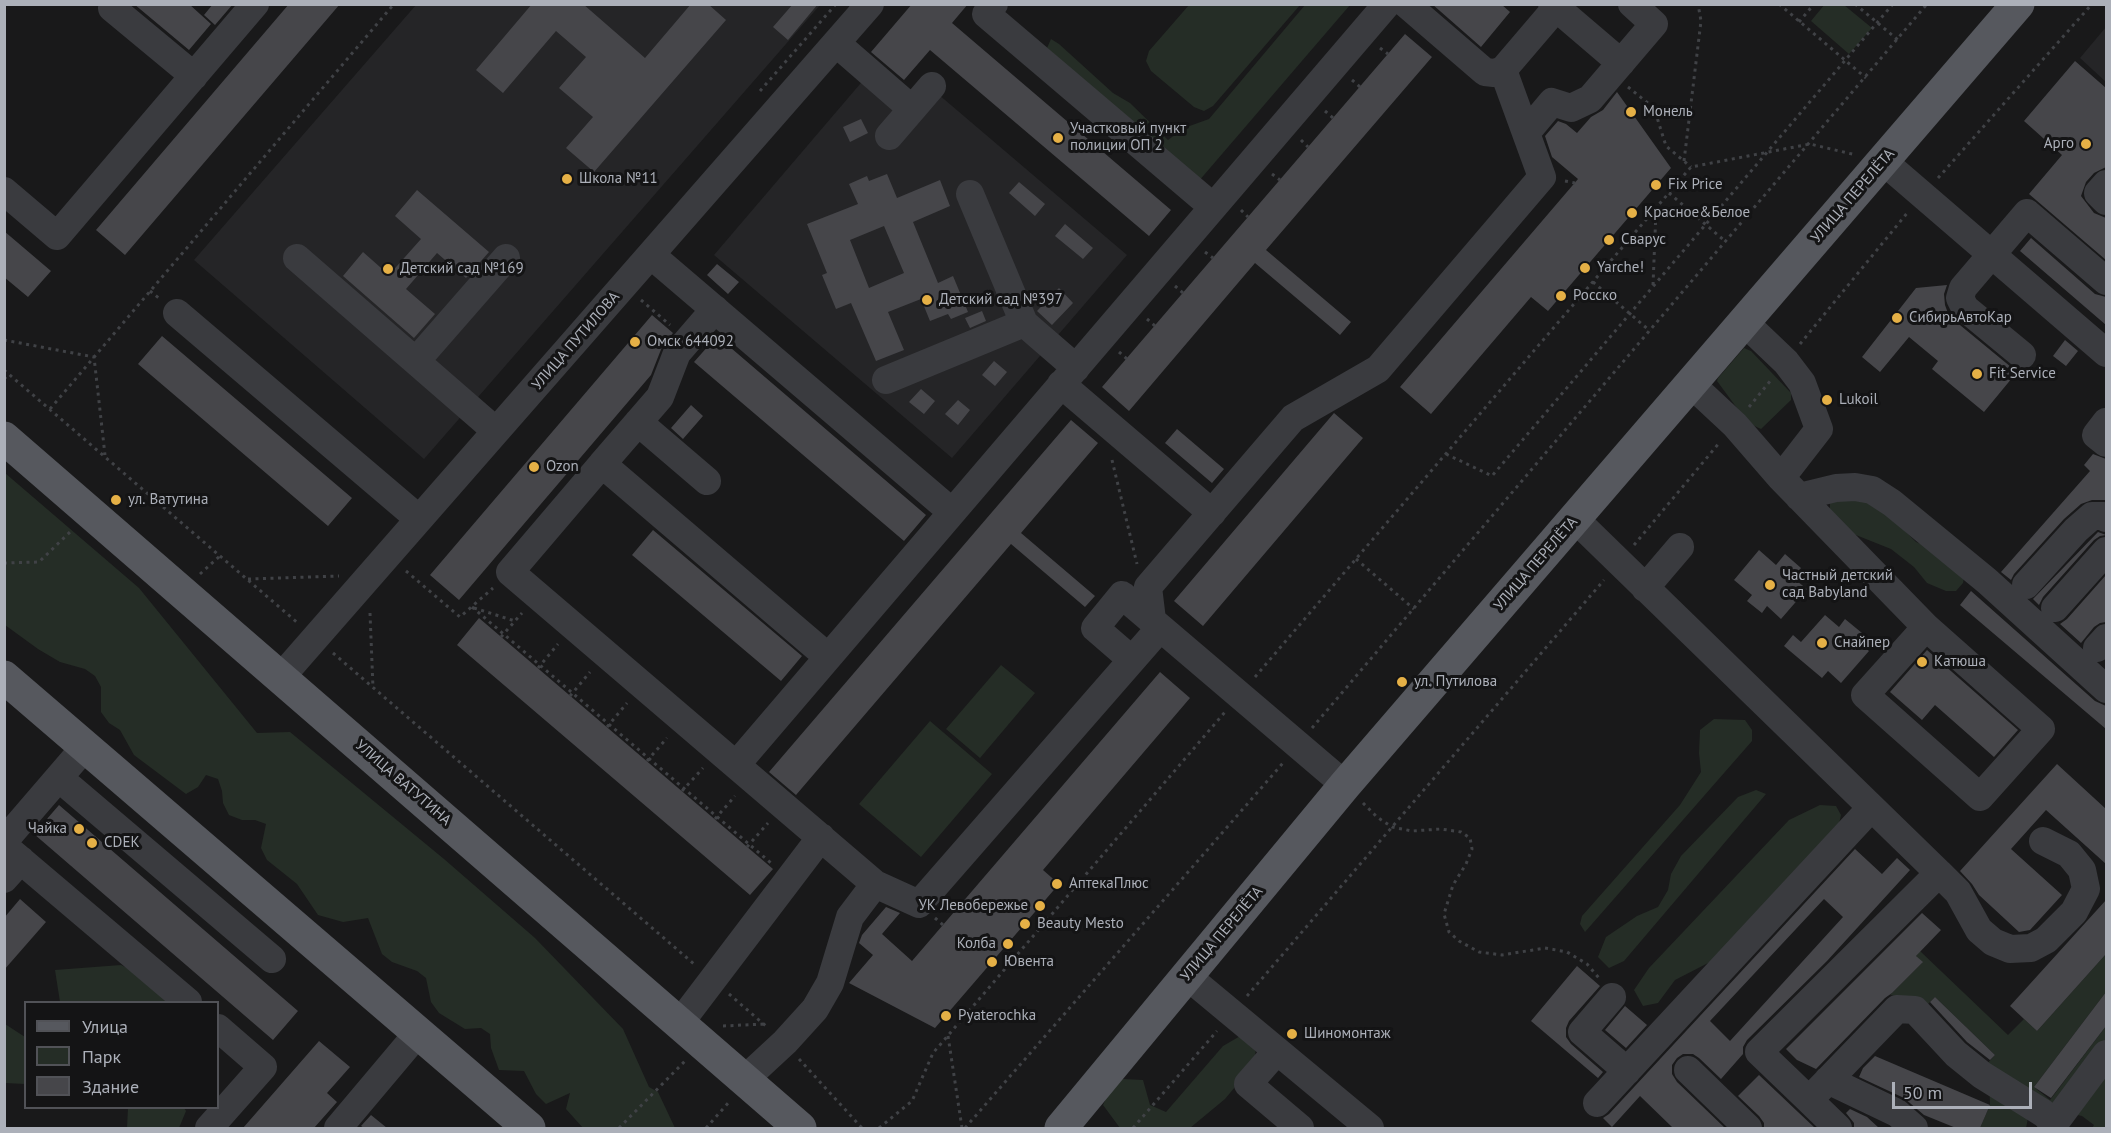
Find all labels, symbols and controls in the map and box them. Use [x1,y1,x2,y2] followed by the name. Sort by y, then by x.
[1643,103,1693,121] place label: Монель
[1624,105,1638,119] marker: Монель
[1070,120,1186,155] place label: Участковый пункт полиции ОП 2
[1051,131,1065,145] marker: Участковый пункт полиции ОП 2
[2044,135,2074,153] place label: Арго
[2079,137,2093,151] marker: Арго
[1807,145,1899,247] street label: УЛИЦА ПЕРЕЛЁТА
[579,170,658,188] place label: Школа №11
[560,172,574,186] marker: Школа №11
[1668,176,1723,194] place label: Fix Price
[1649,178,1663,192] marker: Fix Price
[1644,204,1750,222] place label: Красное&Белое
[1625,206,1639,220] marker: Красное&Белое
[1621,231,1666,249] place label: Сварус
[1602,233,1616,247] marker: Сварус
[1597,259,1644,277] place label: Yarche!
[400,260,524,278] place label: Детский сад №169
[1578,261,1592,275] marker: Yarche!
[381,262,395,276] marker: Детский сад №169
[1573,287,1617,305] place label: Росско
[528,288,624,394] street label: УЛИЦА ПУТИЛОВА
[1554,289,1568,303] marker: Росско
[939,291,1063,309] place label: Детский сад №397
[920,293,934,307] marker: Детский сад №397
[1909,309,2012,327] place label: СибирьАвтоКар
[1890,311,1904,325] marker: СибирьАвтоКар
[647,333,734,351] place label: Омск 644092
[628,335,642,349] marker: Омск 644092
[1989,365,2056,383] place label: Fit Service
[1970,367,1984,381] marker: Fit Service
[1839,391,1878,409] place label: Lukoil
[1820,393,1834,407] marker: Lukoil
[546,458,579,476] place label: Ozon
[527,460,541,474] marker: Ozon
[128,491,208,509] place label: ул. Ватутина
[109,493,123,507] marker: ул. Ватутина
[1490,513,1582,615] street label: УЛИЦА ПЕРЕЛЁТА
[1782,567,1893,602] place label: Частный детский сад Babyland
[1763,578,1777,592] marker: Частный детский сад Babyland
[1834,634,1890,652] place label: Снайпер
[1815,636,1829,650] marker: Снайпер
[1934,653,1986,671] place label: Катюша
[1915,655,1929,669] marker: Катюша
[1414,673,1497,691] place label: ул. Путилова
[1395,675,1409,689] marker: ул. Путилова
[351,736,455,830] street label: УЛИЦА ВАТУТИНА
[28,820,67,838] place label: Чайка
[72,822,86,836] marker: Чайка
[104,834,140,852] place label: CDEK
[85,836,99,850] marker: CDEK
[1069,875,1149,893] place label: АптекаПлюс
[1050,877,1064,891] marker: АптекаПлюс
[1177,883,1267,985] street label: УЛИЦА ПЕРЕЛЁТА
[918,897,1028,915] place label: УК Левобережье
[1033,899,1047,913] marker: УК Левобережье
[1037,915,1124,933] place label: Beauty Mesto
[1018,917,1032,931] marker: Beauty Mesto
[957,935,996,953] place label: Колба
[1001,937,1015,951] marker: Колба
[1004,953,1054,971] place label: Ювента
[985,955,999,969] marker: Ювента
[24,1001,219,1109] legend
[958,1007,1036,1025] place label: Pyaterochka
[939,1009,953,1023] marker: Pyaterochka
[82,1015,128,1038] text: Улица
[1304,1025,1391,1043] place label: Шиномонтаж
[1285,1027,1299,1041] marker: Шиномонтаж
[82,1045,121,1068] text: Парк
[1895,1070,2034,1108] scale bar
[82,1075,139,1098] text: Здание
[1903,1081,1942,1104] text: 50 m

